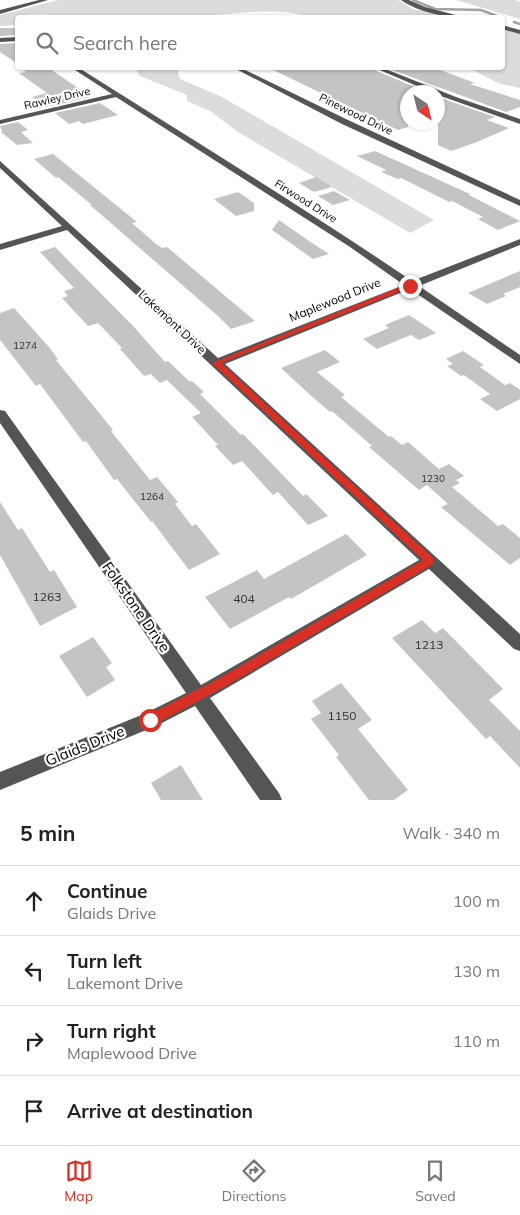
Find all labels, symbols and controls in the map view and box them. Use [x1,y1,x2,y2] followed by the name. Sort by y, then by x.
[15,15,505,70] search box
[33,29,61,57] icon: search
[73,31,177,55] text: Search here
[23,84,91,112] street label: Rawley Drive
[400,85,445,130] north arrow
[317,90,395,138] street label: Pinewood Drive
[272,176,340,226] street label: Firwood Drive
[287,274,383,325] street label: Maplewood Drive
[399,275,422,298] route end
[135,286,209,357] street label: Lakemont Drive
[13,339,37,352] house number: 1274
[421,472,445,485] house number: 1230
[140,490,164,503] house number: 1264
[98,558,175,656] street label: Folkstone Drive
[33,589,61,604] house number: 1263
[233,591,255,606] house number: 404
[415,637,443,652] house number: 1213
[328,708,356,723] house number: 1150
[139,709,162,732] route start
[42,721,127,770] street label: Glaids Drive
[20,820,75,846] text: 5 min
[402,823,500,843] text: Walk · 340 m
[67,879,147,903] text: Continue
[20,887,48,915] icon: ahead
[453,891,500,911] text: 100 m
[67,903,156,923] text: Glaids Drive
[67,949,142,973] text: Turn left
[20,957,48,985] icon: left
[453,961,500,981] text: 130 m
[67,973,183,993] text: Lakemont Drive
[67,1019,156,1043] text: Turn right
[20,1027,48,1055] icon: right
[453,1031,500,1051] text: 110 m
[67,1043,197,1063] text: Maplewood Drive
[20,1097,48,1125] icon: arrive
[67,1099,253,1123] text: Arrive at destination
[64,1157,93,1205] tab: Map
[222,1157,287,1205] tab: Directions
[415,1157,456,1205] tab: Saved

